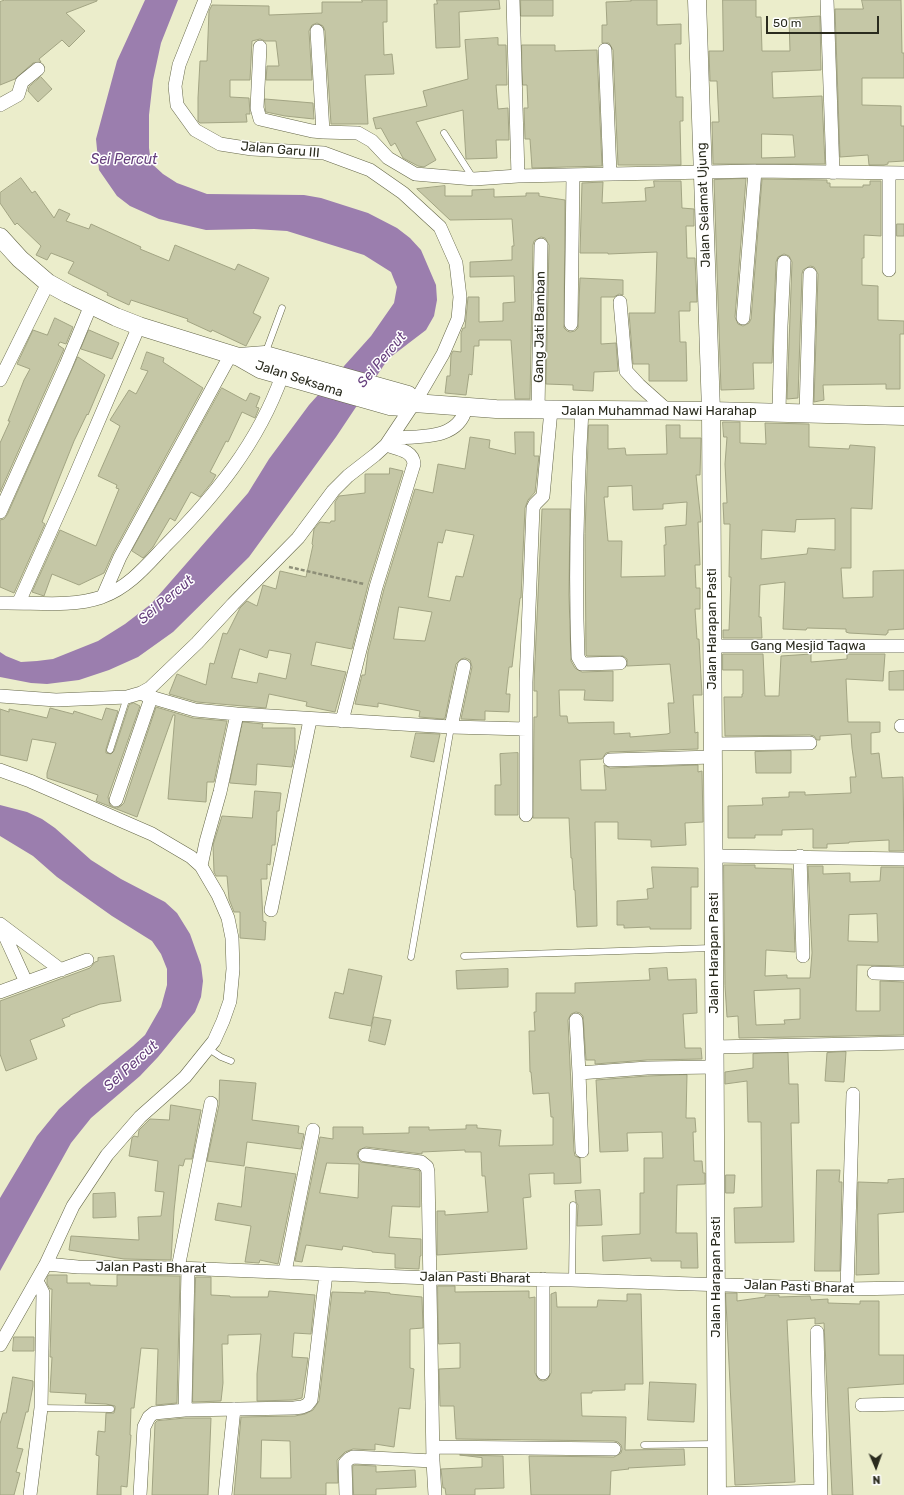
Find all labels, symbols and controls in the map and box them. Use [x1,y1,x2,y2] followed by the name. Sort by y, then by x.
[768,8,881,34] scale bar
[773,16,801,30] text: 50 m
[240,139,320,161] street label: Jalan Garu III
[694,142,714,268] street label: Jalan Selamat Ujung
[91,152,157,168] water label: Sei Percut
[531,271,549,383] street label: Gang Jati Bamban
[354,329,410,391] water label: Sei Percut
[253,357,345,401] street label: Jalan Seksama
[561,403,757,419] street label: Jalan Muhammad Nawi Harahap
[704,568,720,690] street label: Jalan Harapan Pasti
[135,572,197,628] water label: Sei Percut
[750,638,866,654] street label: Gang Mesjid Taqwa
[706,892,722,1014] street label: Jalan Harapan Pasti
[100,1037,162,1095] water label: Sei Percut
[708,1216,724,1338] street label: Jalan Harapan Pasti
[95,1259,207,1277] street label: Jalan Pasti Bharat
[419,1269,531,1287] street label: Jalan Pasti Bharat
[743,1277,855,1297] street label: Jalan Pasti Bharat
[856,1447,896,1487] north arrow
[872,1473,881,1486] text: N

